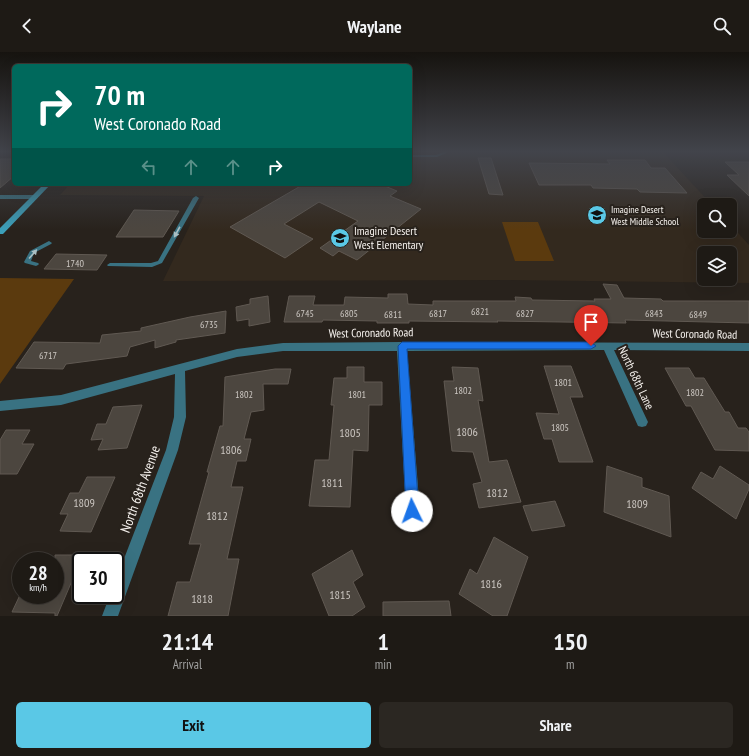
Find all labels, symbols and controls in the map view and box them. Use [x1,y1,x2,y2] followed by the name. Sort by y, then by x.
[16,15,38,37] icon: back
[347,15,402,38] text: Waylane
[711,15,733,37] icon: search
[94,76,145,113] text: 70 m
[28,80,80,132] icon: right
[94,112,221,135] text: West Coronado Road
[138,156,160,178] icon: left
[180,156,202,178] icon: ahead
[222,156,244,178] icon: ahead
[264,156,286,178] icon: right
[697,198,737,286] map controls
[697,198,737,238] button: search
[611,203,679,228] place label: Imagine Desert West Middle School
[586,204,608,226] school or university icon: Imagine Desert West Middle School
[354,223,424,252] place label: Imagine Desert West Elementary
[173,226,180,238] one-way arrow
[329,227,351,249] school or university icon: Imagine Desert West Elementary
[697,246,737,286] button: layers
[28,249,37,259] one-way arrow
[66,257,85,270] house number: 1740
[471,305,489,318] house number: 6821
[574,305,608,346] pin
[296,307,314,320] house number: 6745
[340,307,358,320] house number: 6805
[429,307,447,320] house number: 6817
[516,307,534,320] house number: 6827
[645,307,663,320] house number: 6843
[384,308,402,321] house number: 6811
[689,308,707,321] house number: 6849
[580,311,602,333] icon: arrive
[200,318,218,331] house number: 6735
[328,324,414,341] street label: West Coronado Road
[652,325,738,342] street label: West Coronado Road
[615,344,658,412] street label: North 68th Lane
[39,349,57,362] house number: 6717
[554,376,572,389] house number: 1801
[454,384,472,397] house number: 1802
[686,386,704,399] house number: 1802
[235,388,253,401] house number: 1802
[348,388,366,401] house number: 1801
[551,421,569,434] house number: 1805
[456,424,478,439] house number: 1806
[339,425,361,440] house number: 1805
[220,442,242,457] house number: 1806
[116,443,164,535] street label: North 68th Avenue
[321,475,343,490] house number: 1811
[486,485,508,500] house number: 1812
[391,490,433,532] position arrow
[73,495,95,510] house number: 1809
[626,496,648,511] house number: 1809
[206,508,228,523] house number: 1812
[72,552,124,604] speed limit sign: 30
[28,560,48,586] text: 28
[480,576,502,591] house number: 1816
[29,581,47,594] text: km/h
[329,587,351,602] house number: 1815
[191,591,213,606] house number: 1818
[161,626,213,657] text: 21:14
[377,626,389,657] text: 1
[553,626,588,657] text: 150
[173,656,202,673] text: Arrival
[375,656,392,673] text: min
[566,656,575,673] text: m
[16,702,371,748] button: Exit
[379,702,733,748] button: Share

